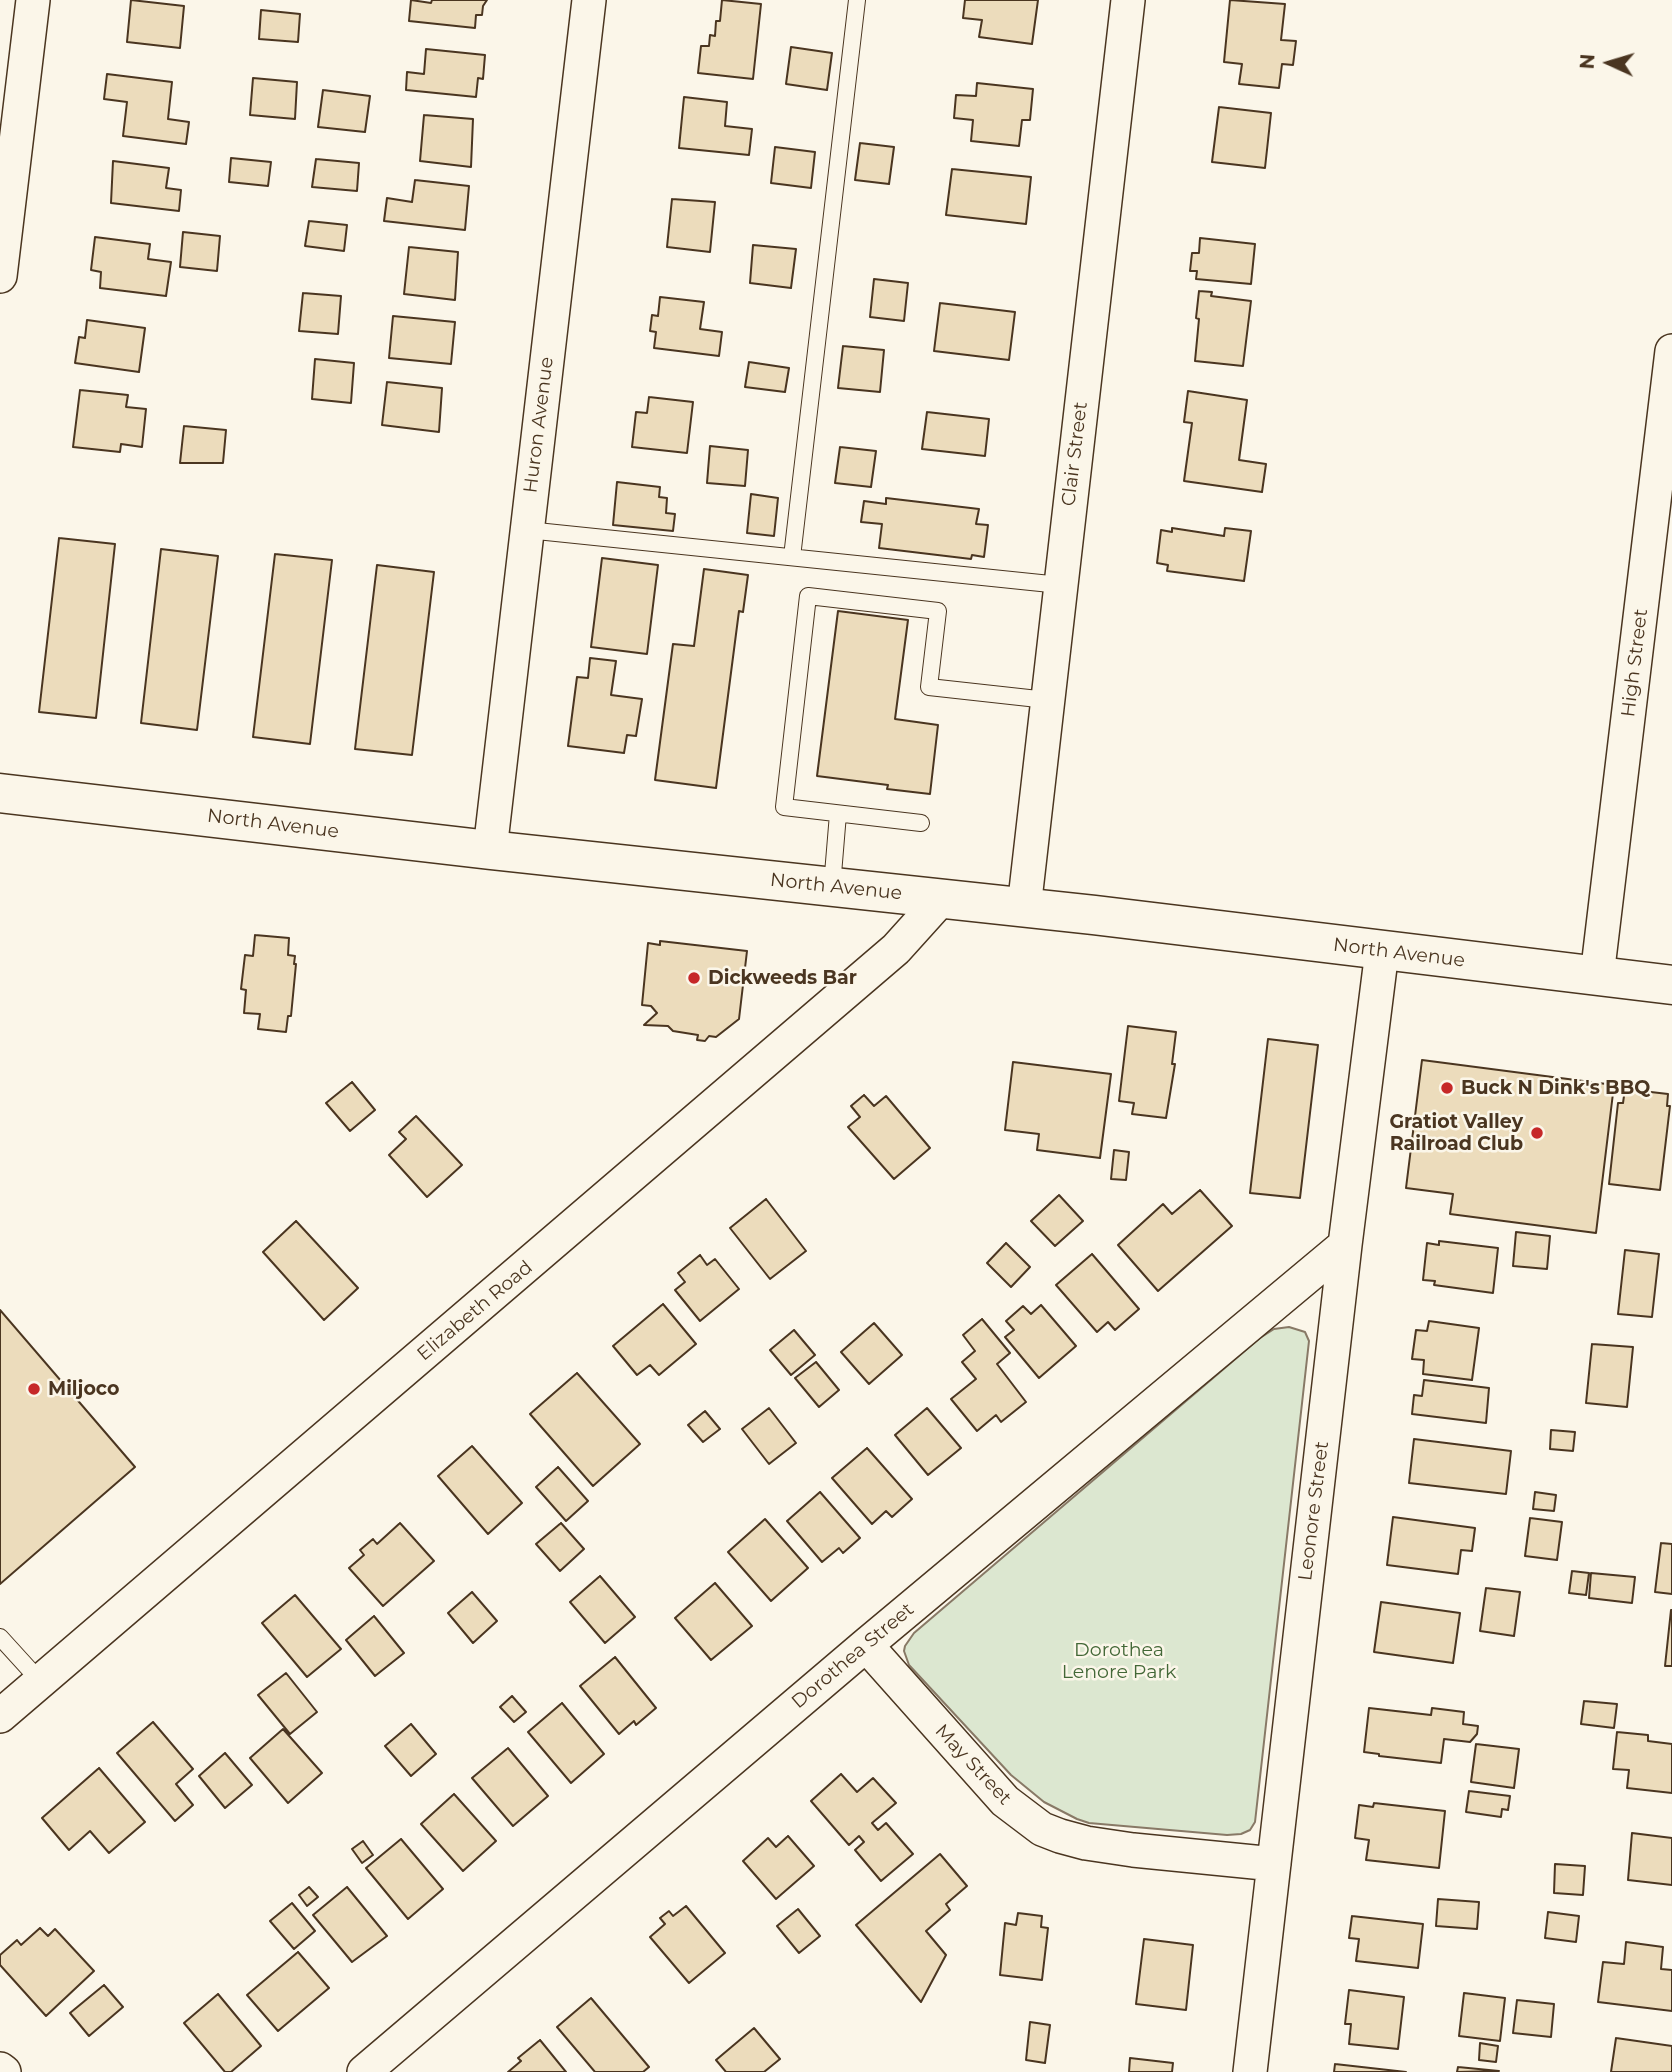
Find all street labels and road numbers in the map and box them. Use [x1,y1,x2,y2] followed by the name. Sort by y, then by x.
[519,356,559,494] street label: Huron Avenue
[1057,401,1093,507] street label: Clair Street
[1617,608,1653,718] street label: High Street
[206,805,340,843] street label: North Avenue
[769,869,903,905] street label: North Avenue
[1332,934,1466,972] street label: North Avenue
[413,1256,537,1366] street label: Elizabeth Road
[1294,1440,1334,1582] street label: Leonore Street
[787,1598,919,1714] street label: Dorothea Street
[930,1720,1016,1810] street label: May Street

